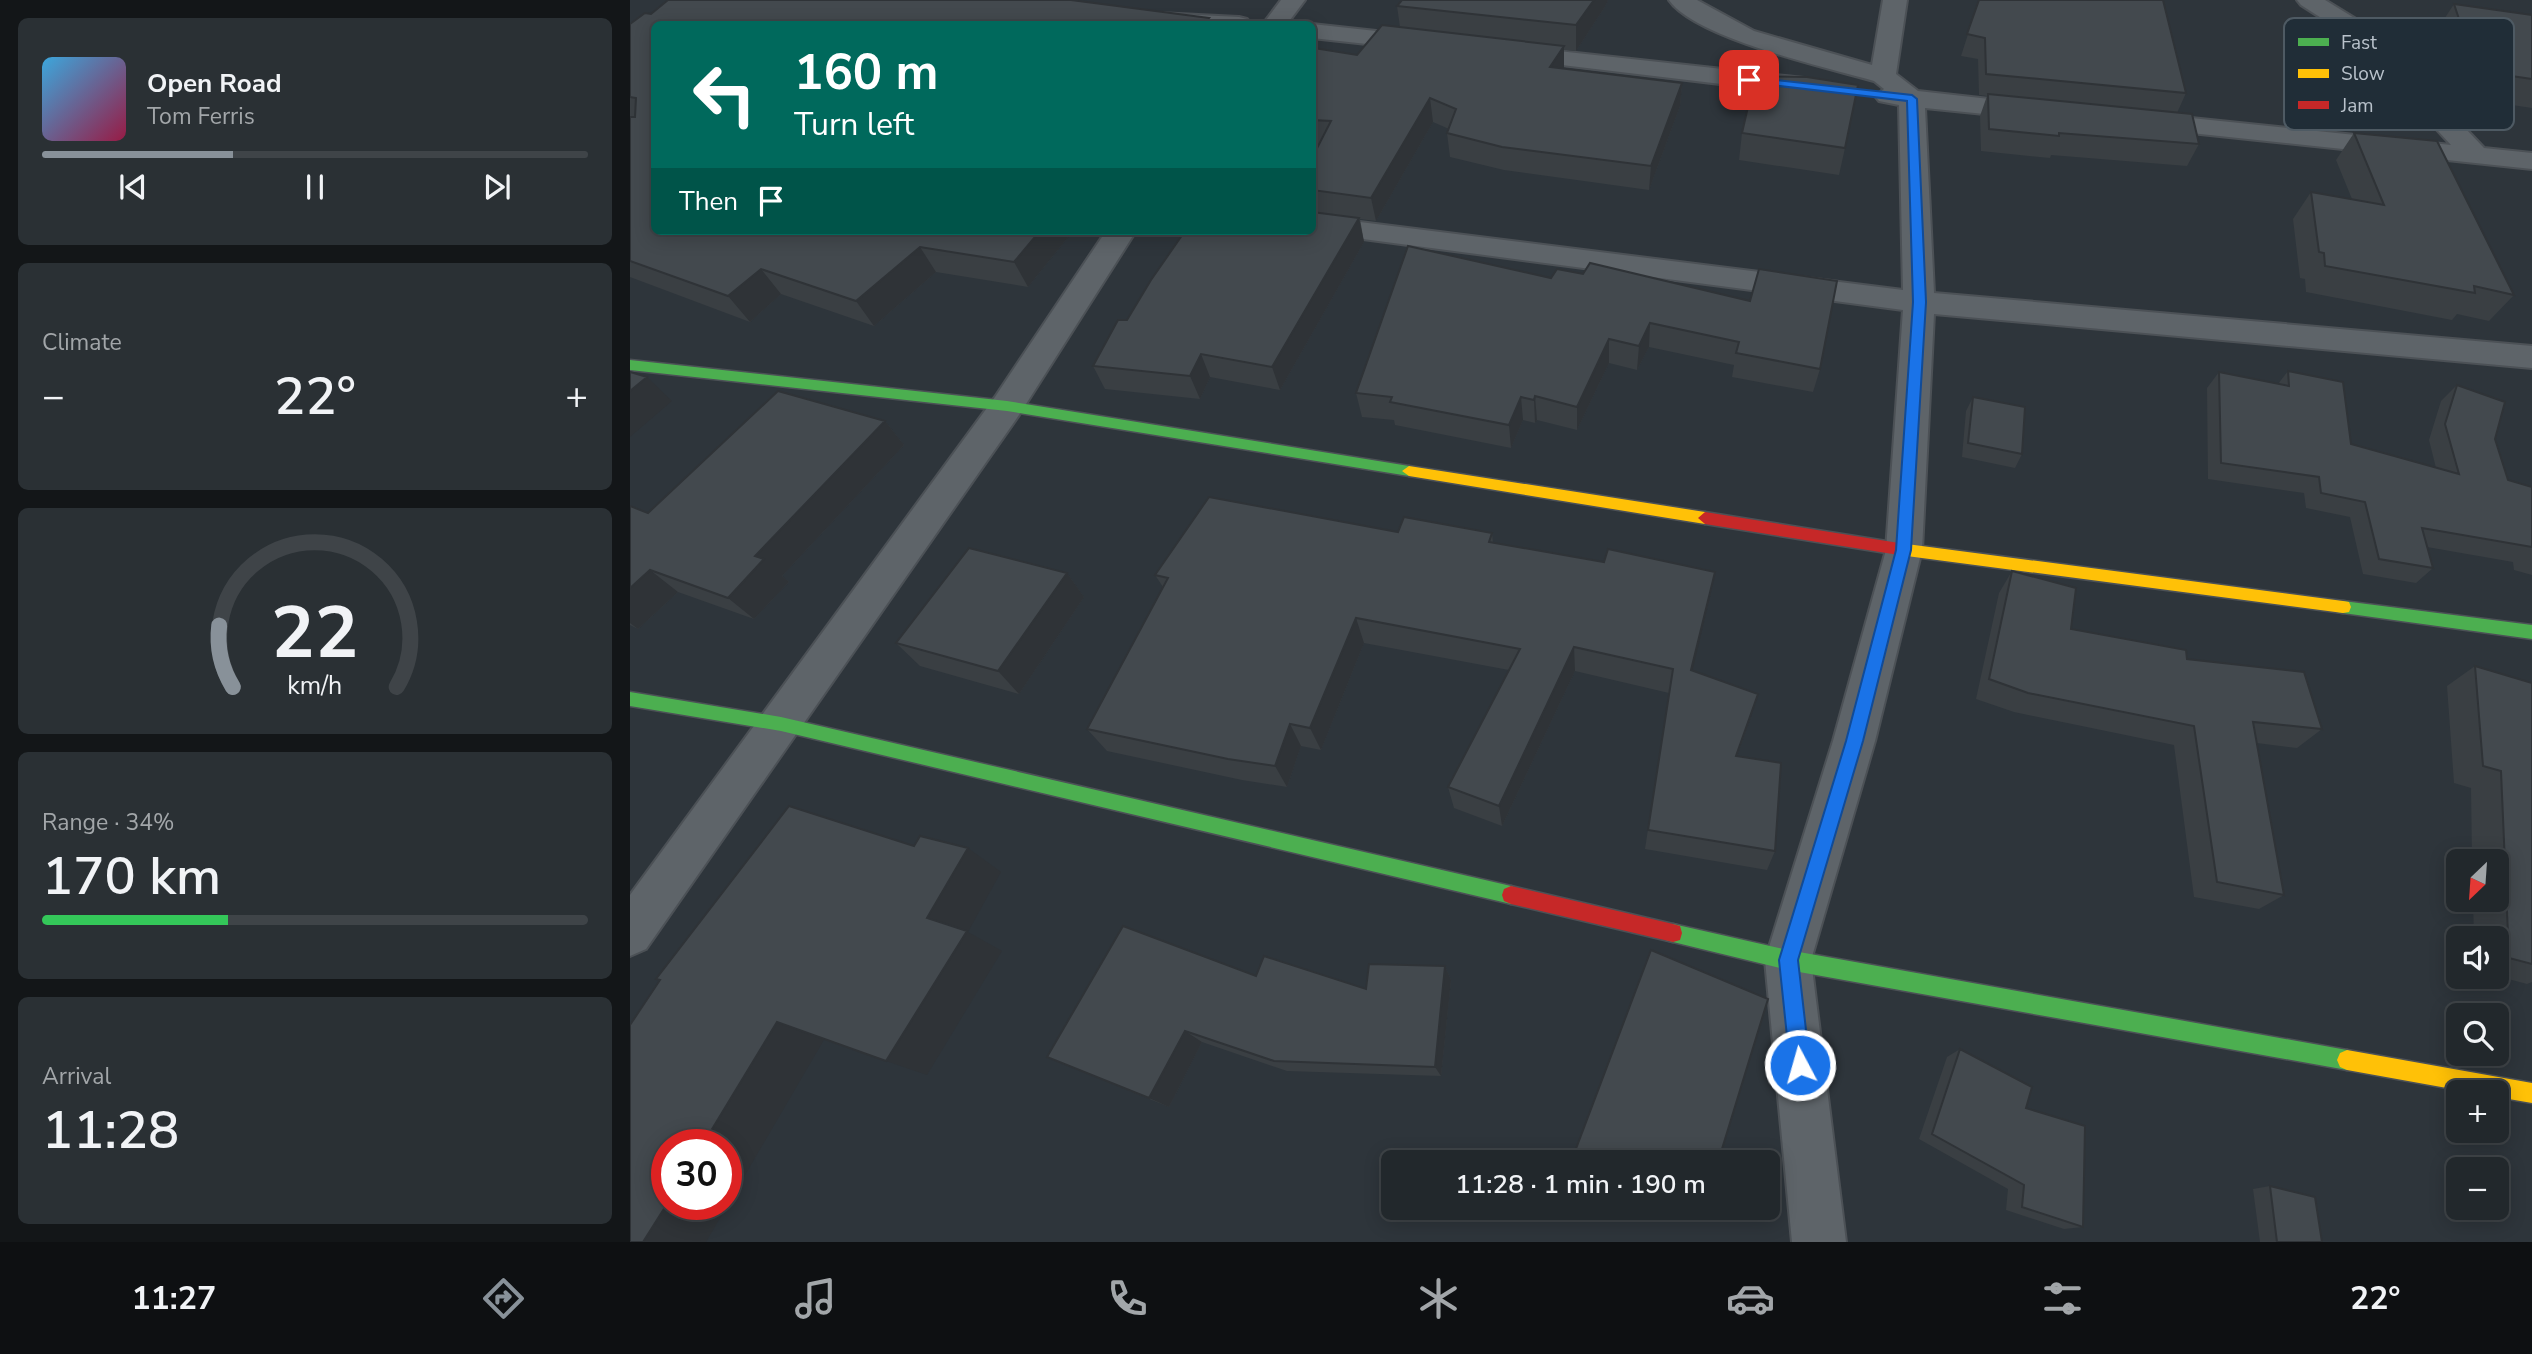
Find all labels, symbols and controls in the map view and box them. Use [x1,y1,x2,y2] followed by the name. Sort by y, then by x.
[2284,18,2514,130] legend
[2341,30,2377,56] text: Fast
[794,39,938,106] text: 160 m
[679,49,770,140] icon: left
[1719,50,1779,110] pin
[1730,61,1768,99] icon: arrive
[2341,61,2385,87] text: Slow
[147,66,282,101] text: Open Road
[2340,93,2374,119] text: Jam
[147,101,255,132] text: Tom Ferris
[794,103,914,146] text: Turn left
[114,168,152,206] icon: previous
[296,168,334,206] icon: pause
[478,168,516,206] icon: next
[752,182,790,220] icon: arrive
[679,184,738,219] text: Then
[42,327,122,358] text: Climate
[274,361,356,432] text: 22°
[42,371,65,422] text: −
[565,371,588,422] text: +
[271,583,359,683] text: 22
[287,669,343,703] text: km/h
[42,807,174,838] text: Range · 34%
[42,841,221,912] text: 170 km
[2446,849,2510,912] north arrow
[2446,849,2509,1220] map controls
[2446,926,2509,989] button: sound
[2446,1003,2509,1066] button: search
[1763,1028,1837,1102] position arrow
[42,1061,111,1092] text: Arrival
[2446,1080,2509,1143] button: +
[42,1095,179,1166] text: 11:28
[651,1129,742,1220] speed limit sign: 30
[2446,1157,2509,1220] button: −
[1455,1167,1706,1202] text: 11:28 · 1 min · 190 m
[479,1274,528,1323] icon: directions
[791,1274,840,1323] icon: music
[1103,1274,1152,1323] icon: phone
[1414,1274,1463,1323] icon: climate
[1726,1274,1775,1323] icon: car
[2038,1274,2087,1323] icon: filters
[131,1277,216,1320] text: 11:27
[2350,1277,2400,1320] text: 22°

